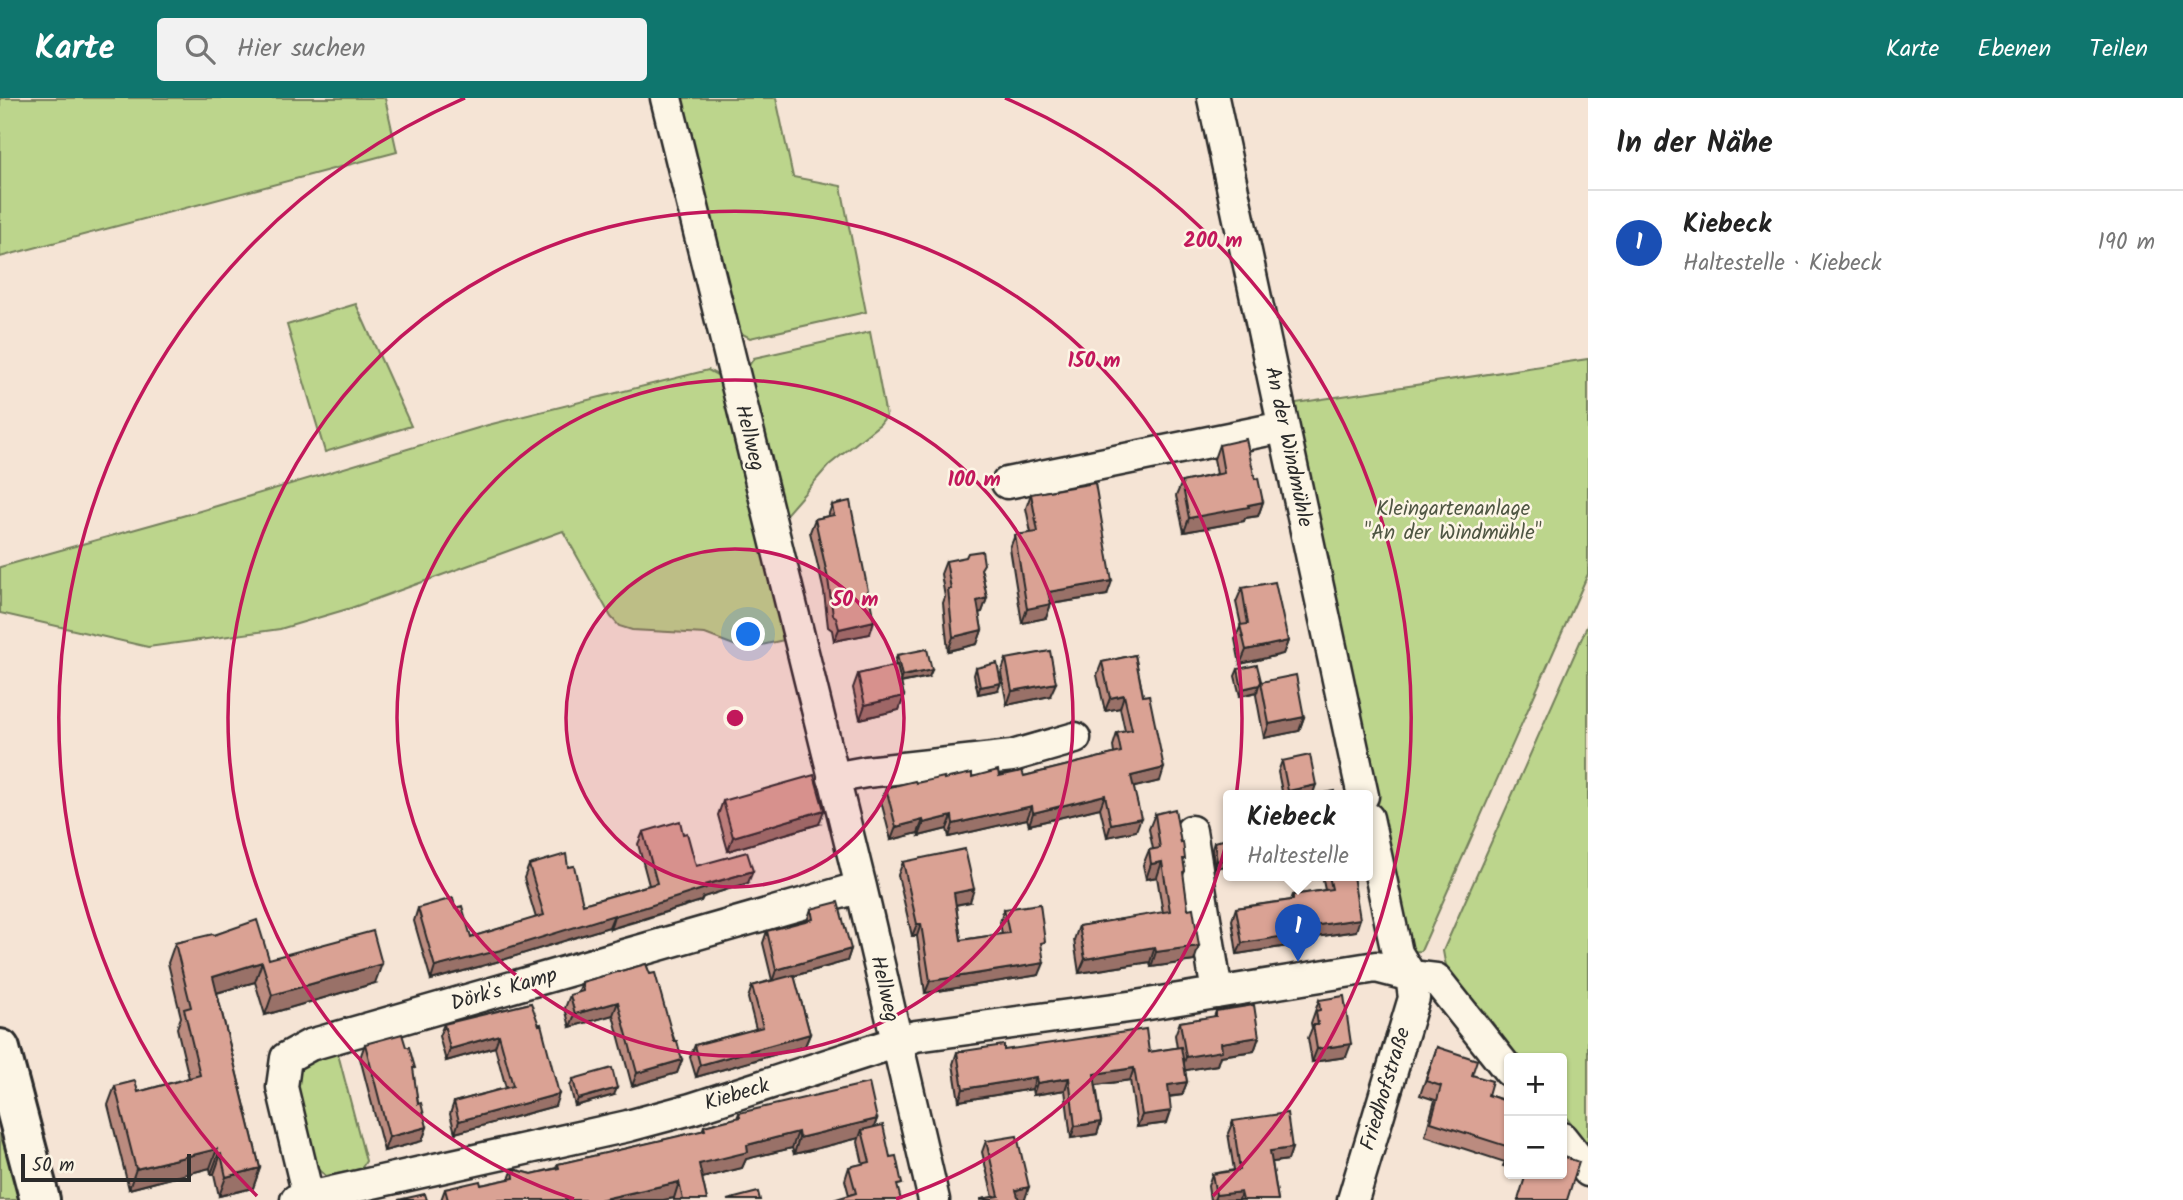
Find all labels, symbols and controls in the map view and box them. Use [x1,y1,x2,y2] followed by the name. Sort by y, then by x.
[157,18,647,81] search box
[35,23,115,76] text: Karte
[237,28,366,70] text: Hier suchen
[181,30,219,68] icon: search
[1886,30,1939,69] text: Karte
[1977,30,2051,69] text: Ebenen
[2089,30,2148,69] text: Teilen
[1616,120,1773,168] text: In der Nähe
[1683,204,1771,246] text: Kiebeck
[1183,225,1243,258] text: 200 m
[1636,225,1642,261] text: 1
[2098,225,2155,261] text: 190 m
[1683,246,1882,282] text: Haltestelle · Kiebeck
[1067,345,1121,378] text: 150 m
[1255,364,1321,531] street label: An der Windmühle
[725,401,773,475] street label: Hellweg
[947,464,1001,497] text: 100 m
[1364,493,1542,550] park label: Kleingartenanlage "An der Windmühle"
[831,584,878,617] text: 50 m
[731,617,765,651] your location
[723,706,747,730] centre of rings
[1223,790,1373,881] popup
[1247,797,1335,839] text: Kiebeck
[1247,839,1349,875] text: Haltestelle
[1275,904,1321,962] pin: 1
[860,952,908,1026] street label: Hellweg
[447,959,561,1021] street label: Dörk's Kamp
[1352,1023,1421,1155] street label: Friedhofstraße
[1504,1053,1567,1179] map controls
[1504,1053,1567,1116] button: +
[700,1069,774,1121] street label: Kiebeck
[1504,1116,1567,1179] button: −
[21,1151,191,1183] scale bar
[32,1151,74,1181] text: 50 m

